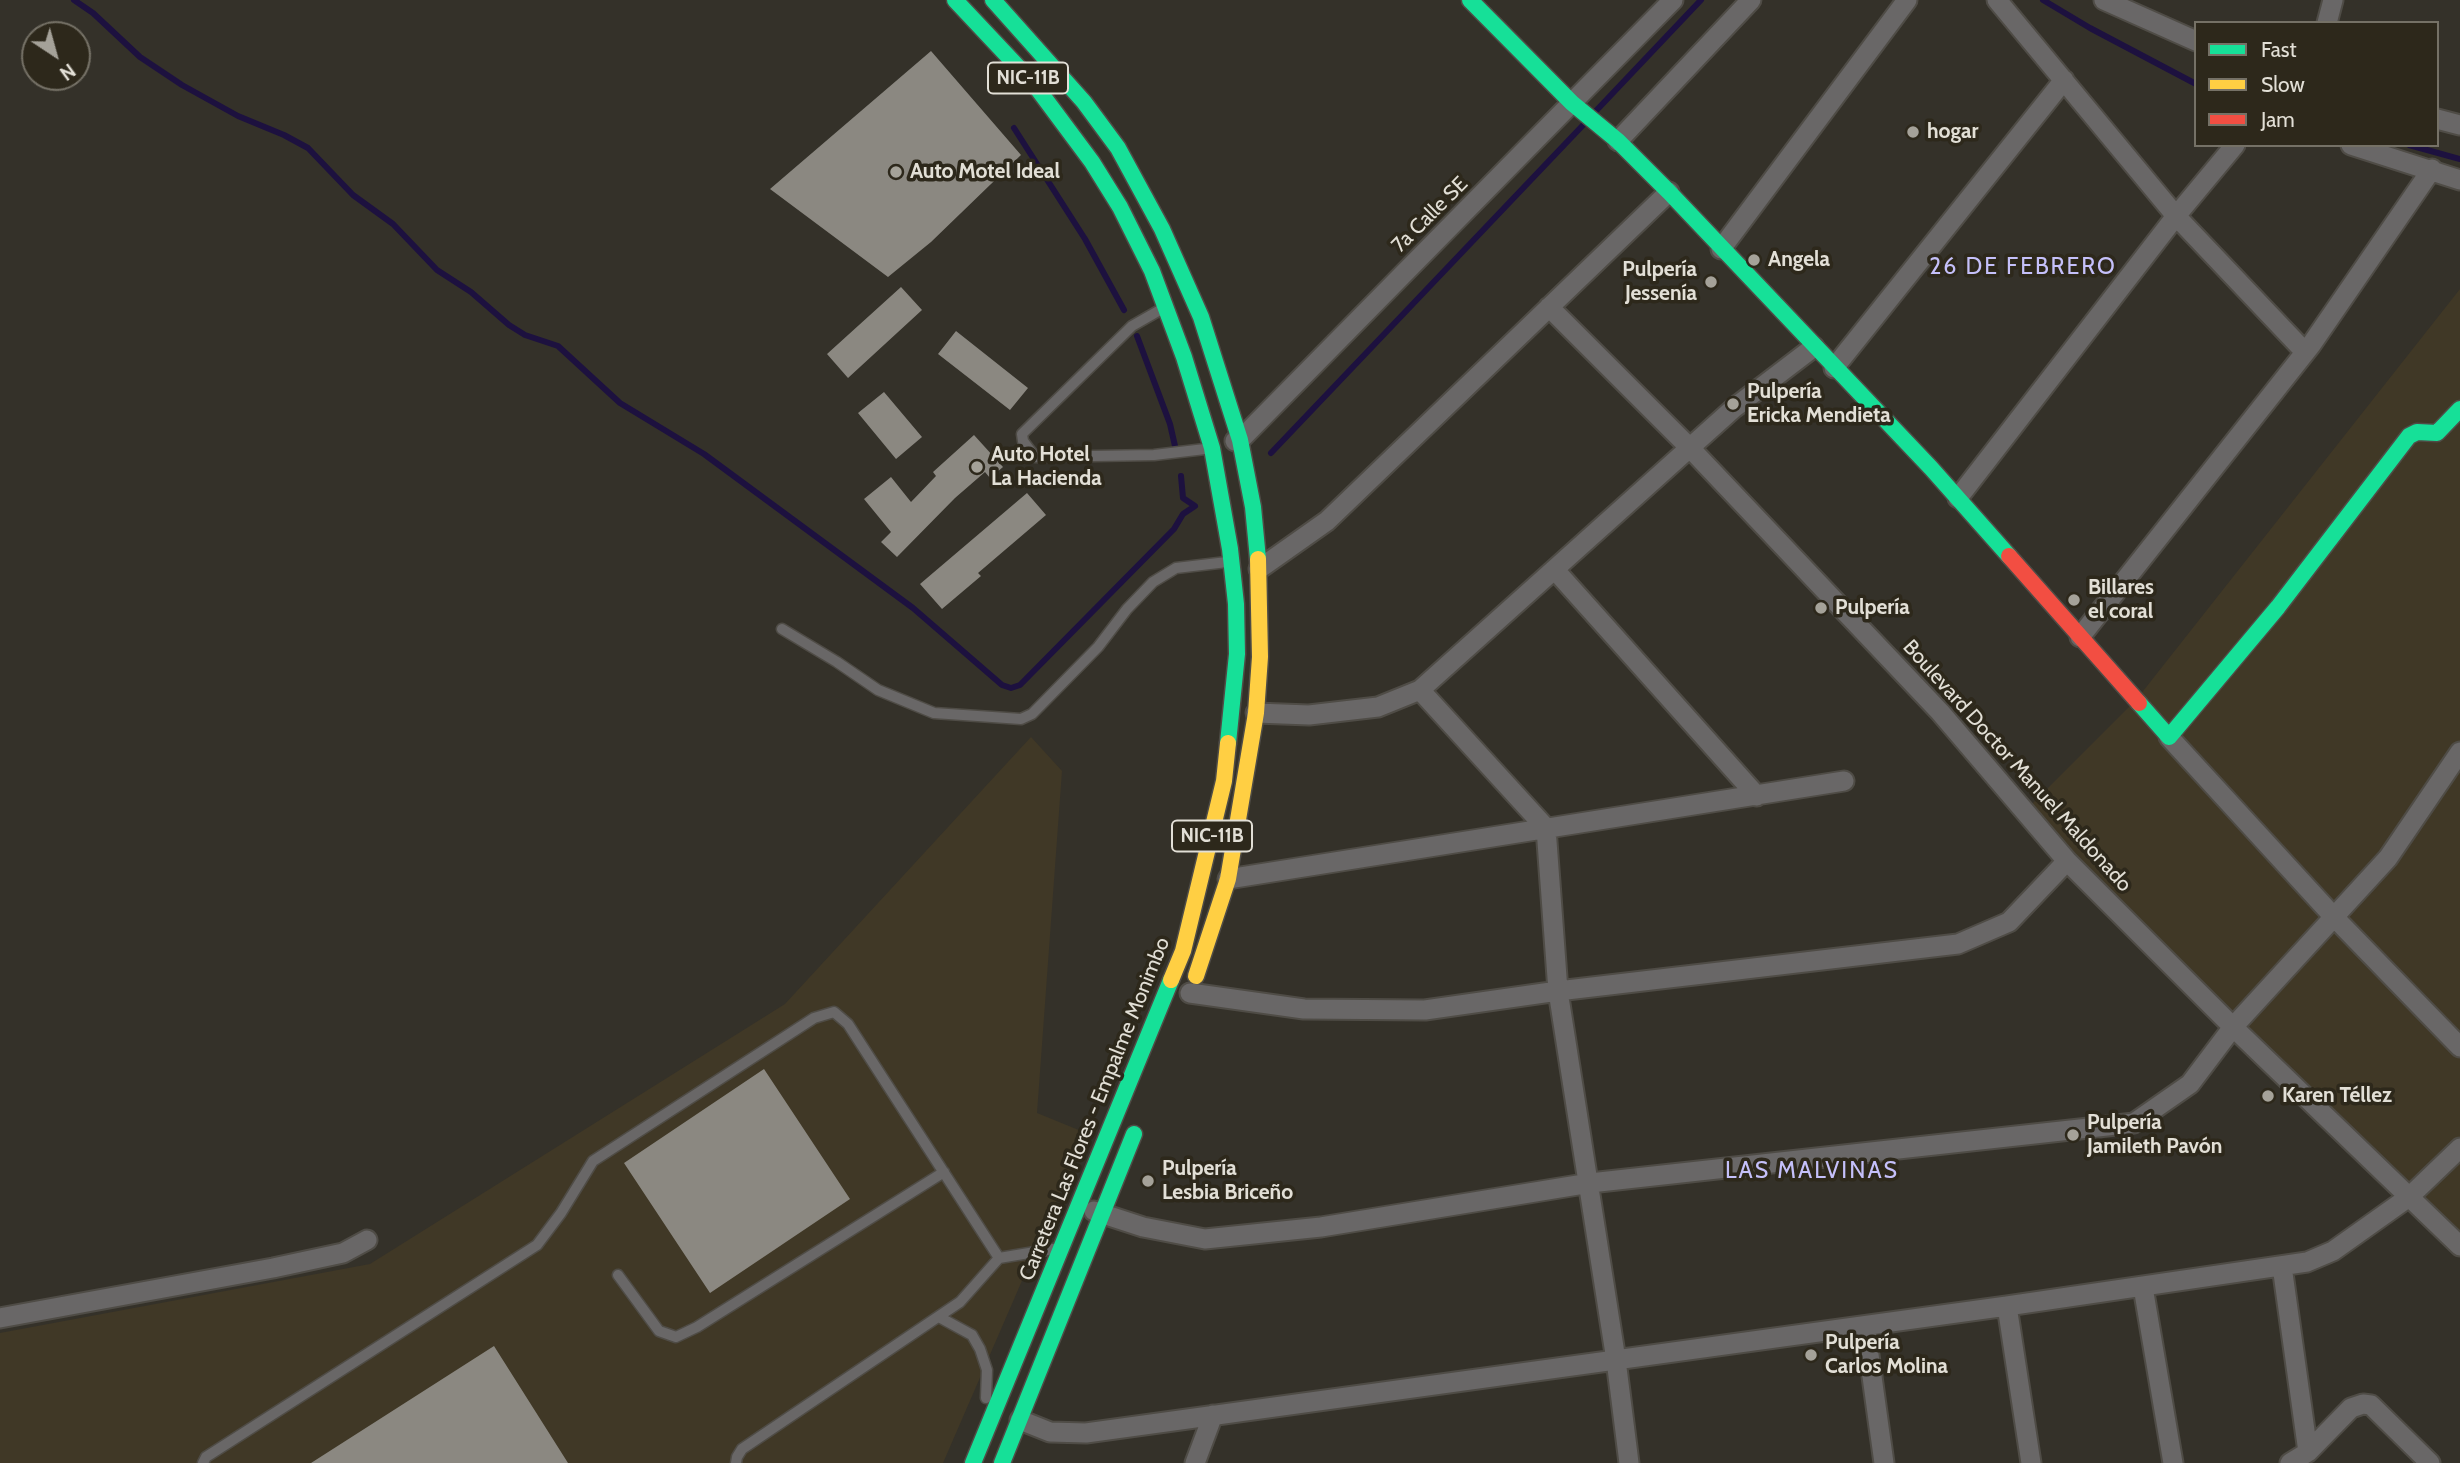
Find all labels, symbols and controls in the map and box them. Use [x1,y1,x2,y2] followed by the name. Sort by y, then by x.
[21,21,91,91] north arrow
[2194,21,2439,147] legend
[2261,37,2297,62] text: Fast
[55,59,80,85] text: N
[988,62,1068,94] road number: NIC-11B
[2261,72,2305,97] text: Slow
[2261,107,2295,132] text: Jam
[1927,119,1978,145] place label: hogar
[1905,124,1921,140] marker: hogar
[910,159,1060,185] place label: Auto Motel Ideal
[888,164,904,180] marker: Auto Motel Ideal
[1387,172,1473,258] street label: 7a Calle SE
[1768,247,1830,273] place label: Angela
[1746,252,1762,268] marker: Angela
[1931,253,2115,281] district label: 26 DE FEBRERO
[1622,257,1697,307] place label: Pulpería Jessenía
[1703,274,1719,290] marker: Pulpería Jessenía
[1747,379,1891,429] place label: Pulpería Ericka Mendieta
[1725,396,1741,412] marker: Pulpería Ericka Mendieta
[991,442,1102,492] place label: Auto Hotel La Hacienda
[969,459,985,475] marker: Auto Hotel La Hacienda
[2088,575,2154,625] place label: Billares el coral
[2066,592,2082,608] marker: Billares el coral
[1835,595,1910,621] place label: Pulpería
[1813,600,1829,616] marker: Pulpería
[1897,635,2137,897] street label: Boulevard Doctor Manuel Maldonado
[1172,820,1252,852] road number: NIC-11B
[1014,934,1176,1284] street label: Carretera Las Flores - Empalme Monimbo
[2282,1083,2392,1109] place label: Karen Téllez
[2260,1088,2276,1104] marker: Karen Téllez
[2087,1110,2222,1160] place label: Pulpería Jamileth Pavón
[2065,1127,2081,1143] marker: Pulpería Jamileth Pavón
[1162,1156,1293,1206] place label: Pulpería Lesbia Briceño
[1726,1157,1898,1185] district label: LAS MALVINAS
[1140,1173,1156,1189] marker: Pulpería Lesbia Briceño
[1825,1330,1948,1380] place label: Pulpería Carlos Molina
[1803,1347,1819,1363] marker: Pulpería Carlos Molina

